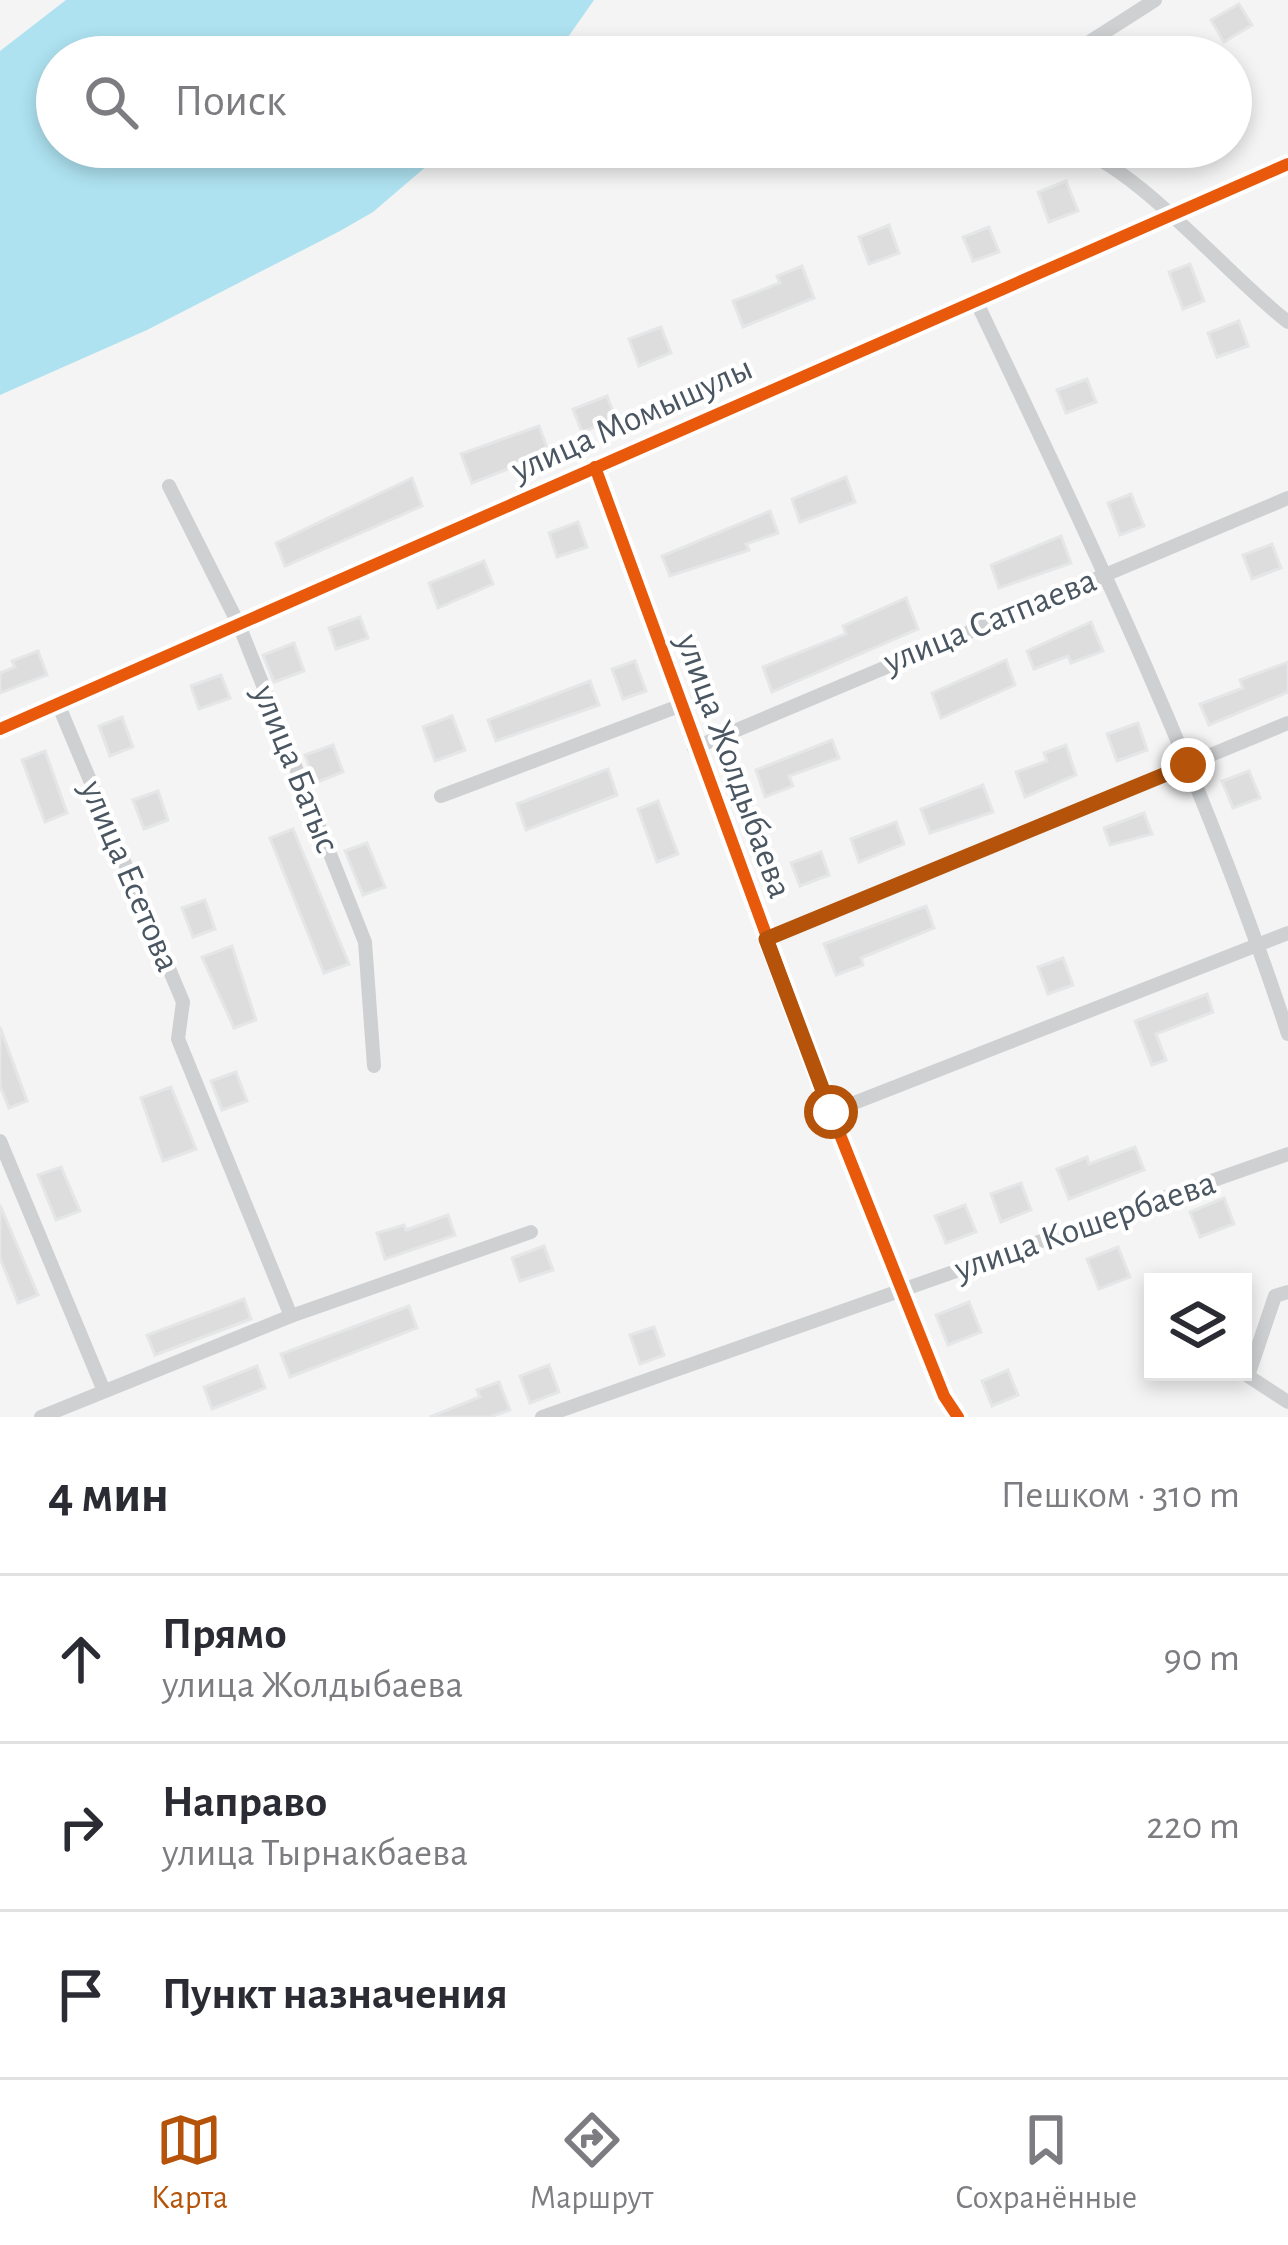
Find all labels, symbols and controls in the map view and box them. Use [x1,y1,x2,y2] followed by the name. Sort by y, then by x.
[36,36,1252,168] search box
[78,69,144,135] icon: search
[174,79,286,124] text: Поиск
[505,350,758,489] street label: улица Момышулы
[878,562,1101,680] street label: улица Сатпаева
[669,628,798,903] street label: улица Жолдыбаева
[246,679,346,858] street label: улица Батыс
[1161,738,1215,792] route end
[73,774,186,977] street label: улица Есетова
[804,1085,858,1139] route start
[949,1164,1220,1288] street label: улица Кошербаева
[1144,1273,1252,1381] map controls
[1144,1273,1252,1381] button: layers
[48,1470,169,1521] text: 4 мин
[1001,1476,1240,1515] text: Пешком · 310 m
[162,1612,287,1657] text: Прямо
[48,1626,114,1692] icon: ahead
[1163,1639,1240,1678] text: 90 m
[162,1666,463,1705] text: улица Жолдыбаева
[162,1780,327,1825] text: Направо
[48,1794,114,1860] icon: right
[1146,1807,1240,1846] text: 220 m
[162,1834,468,1873] text: улица Тырнакбаева
[48,1962,114,2028] icon: arrive
[162,1972,508,2017] text: Пункт назначения
[151,2107,228,2219] tab: Карта
[530,2107,653,2219] tab: Маршрут
[955,2107,1137,2219] tab: Сохранённые

